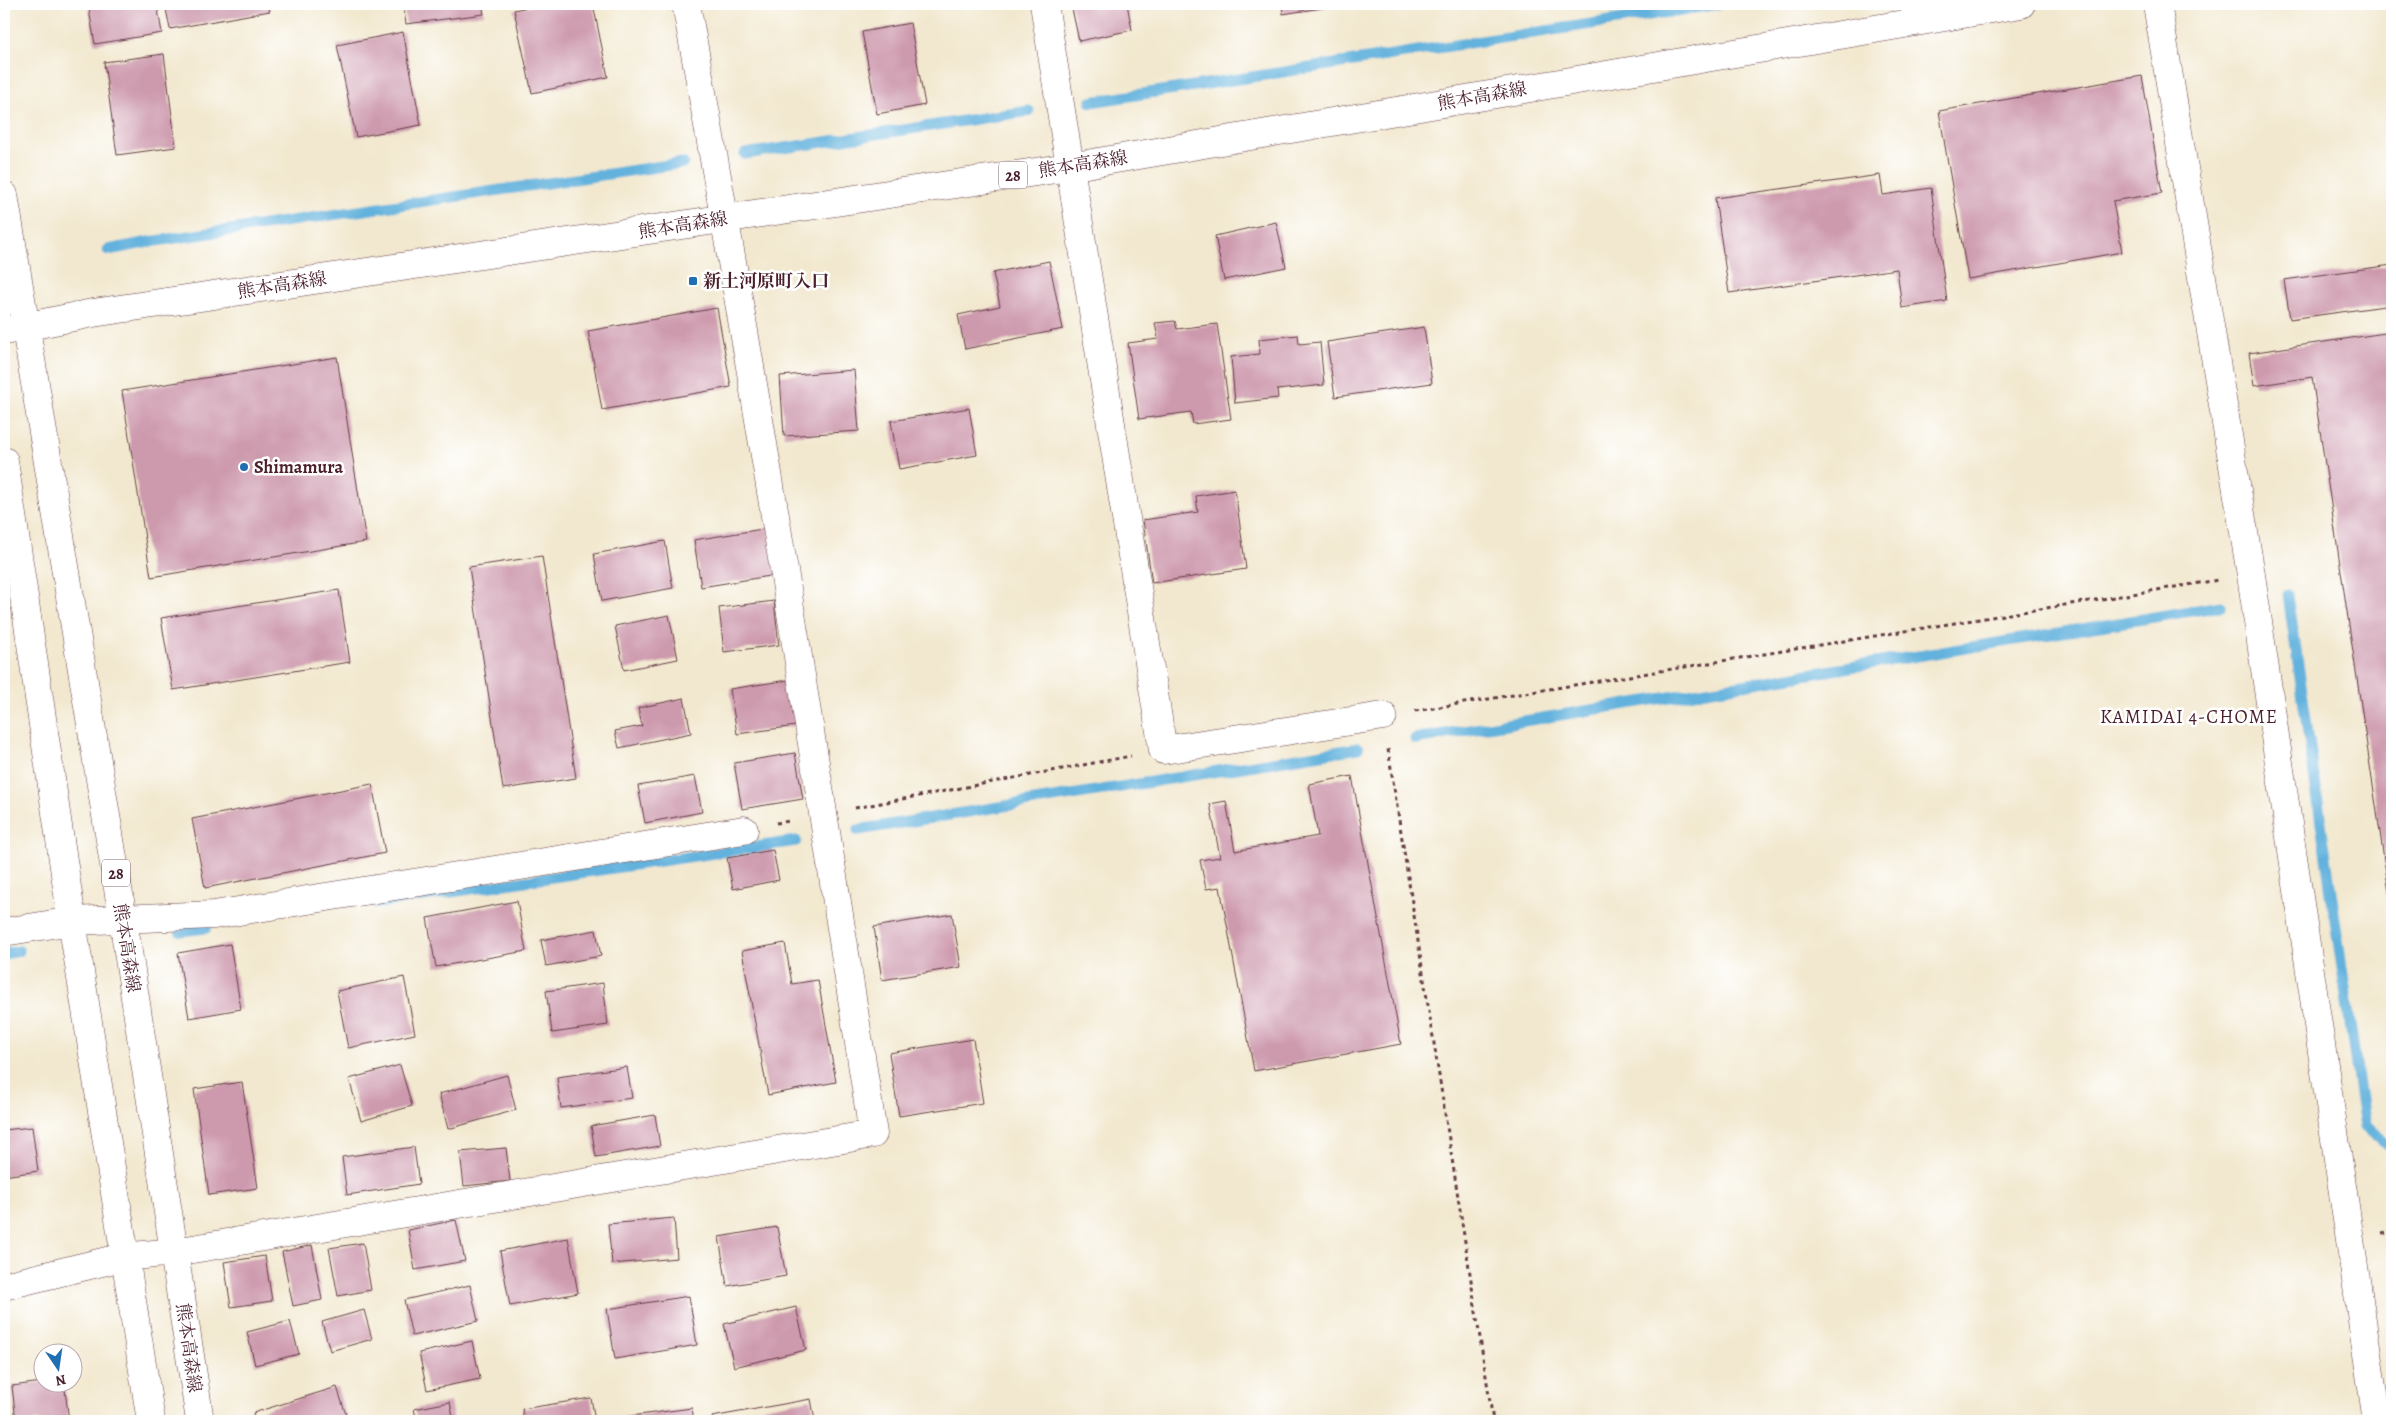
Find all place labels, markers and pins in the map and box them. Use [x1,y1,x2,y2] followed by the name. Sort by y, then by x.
[703,269,829,293] place label: 新土河原町入口
[687,275,699,287] marker: 新土河原町入口
[254,455,344,479] place label: Shimamura
[238,461,250,473] marker: Shimamura

